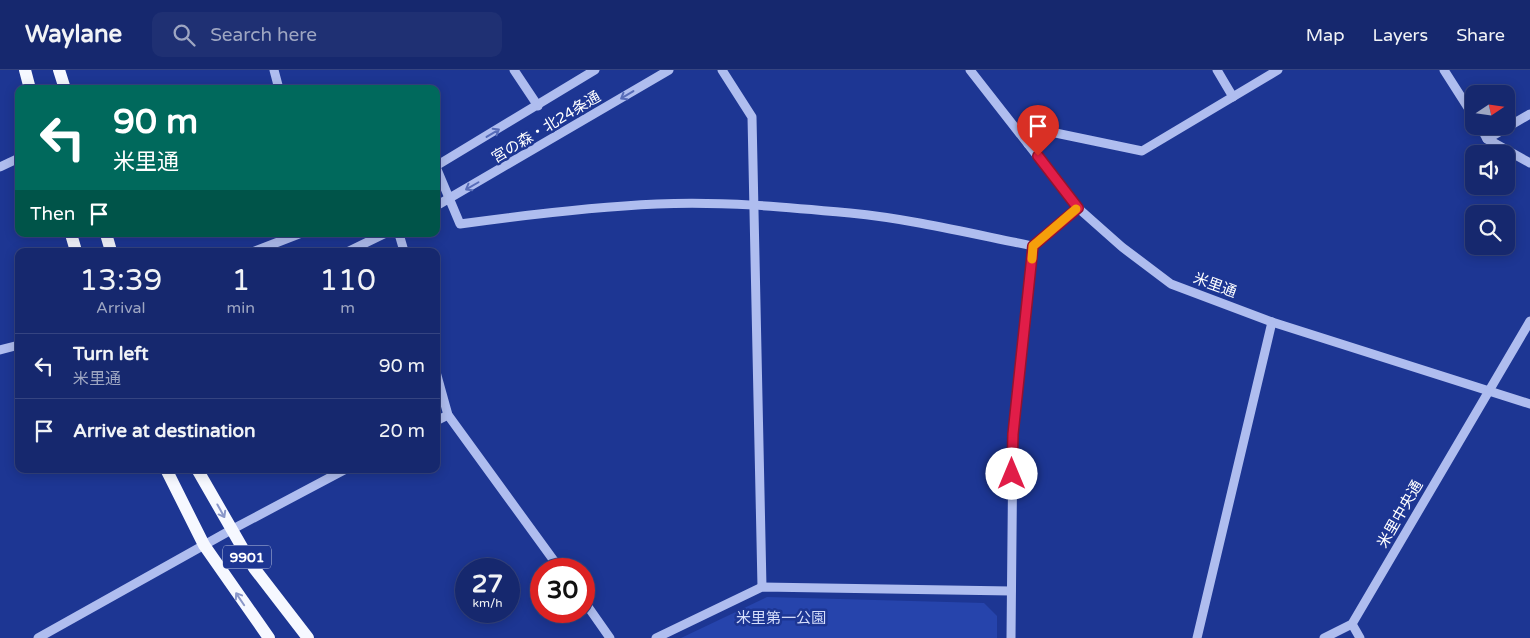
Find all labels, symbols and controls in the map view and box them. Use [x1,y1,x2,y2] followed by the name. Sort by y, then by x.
[152,12,502,57] search box
[25,20,122,49] text: Waylane
[170,21,198,49] icon: search
[210,24,317,46] text: Search here
[1306,24,1345,46] text: Map
[1373,24,1428,46] text: Layers
[1456,24,1505,46] text: Share
[1465,85,1515,135] north arrow
[1465,85,1515,255] map controls
[488,87,604,167] street label: 宮の森・北24条通
[620,90,634,100] one-way arrow
[113,101,198,143] text: 90 m
[30,105,95,170] icon: left
[1017,105,1059,156] pin
[1024,112,1052,140] icon: arrive
[486,127,500,137] one-way arrow
[1465,145,1515,195] button: sound
[113,149,179,175] text: 米里通
[465,182,479,192] one-way arrow
[85,200,113,228] icon: arrive
[30,203,75,225] text: Then
[1465,205,1515,255] button: search
[79,262,162,299] text: 13:39
[231,262,250,299] text: 1
[319,262,376,299] text: 110
[1191,269,1239,301] street label: 米里通
[96,298,146,318] text: Arrival
[227,298,255,318] text: min
[340,298,355,318] text: m
[73,343,149,365] text: Turn left
[30,352,58,380] icon: left
[379,355,425,377] text: 90 m
[73,369,121,389] text: 米里通
[30,417,58,445] icon: arrive
[73,420,256,442] text: Arrive at destination
[379,420,425,442] text: 20 m
[985,447,1037,499] position arrow
[1373,477,1427,551] street label: 米里中央通
[216,504,226,519] one-way arrow
[223,546,271,568] road number: 9901
[530,558,595,623] speed limit sign: 30
[472,569,503,599] text: 27
[235,592,245,606] one-way arrow
[472,596,503,610] text: km/h
[736,609,826,627] park label: 米里第一公園

